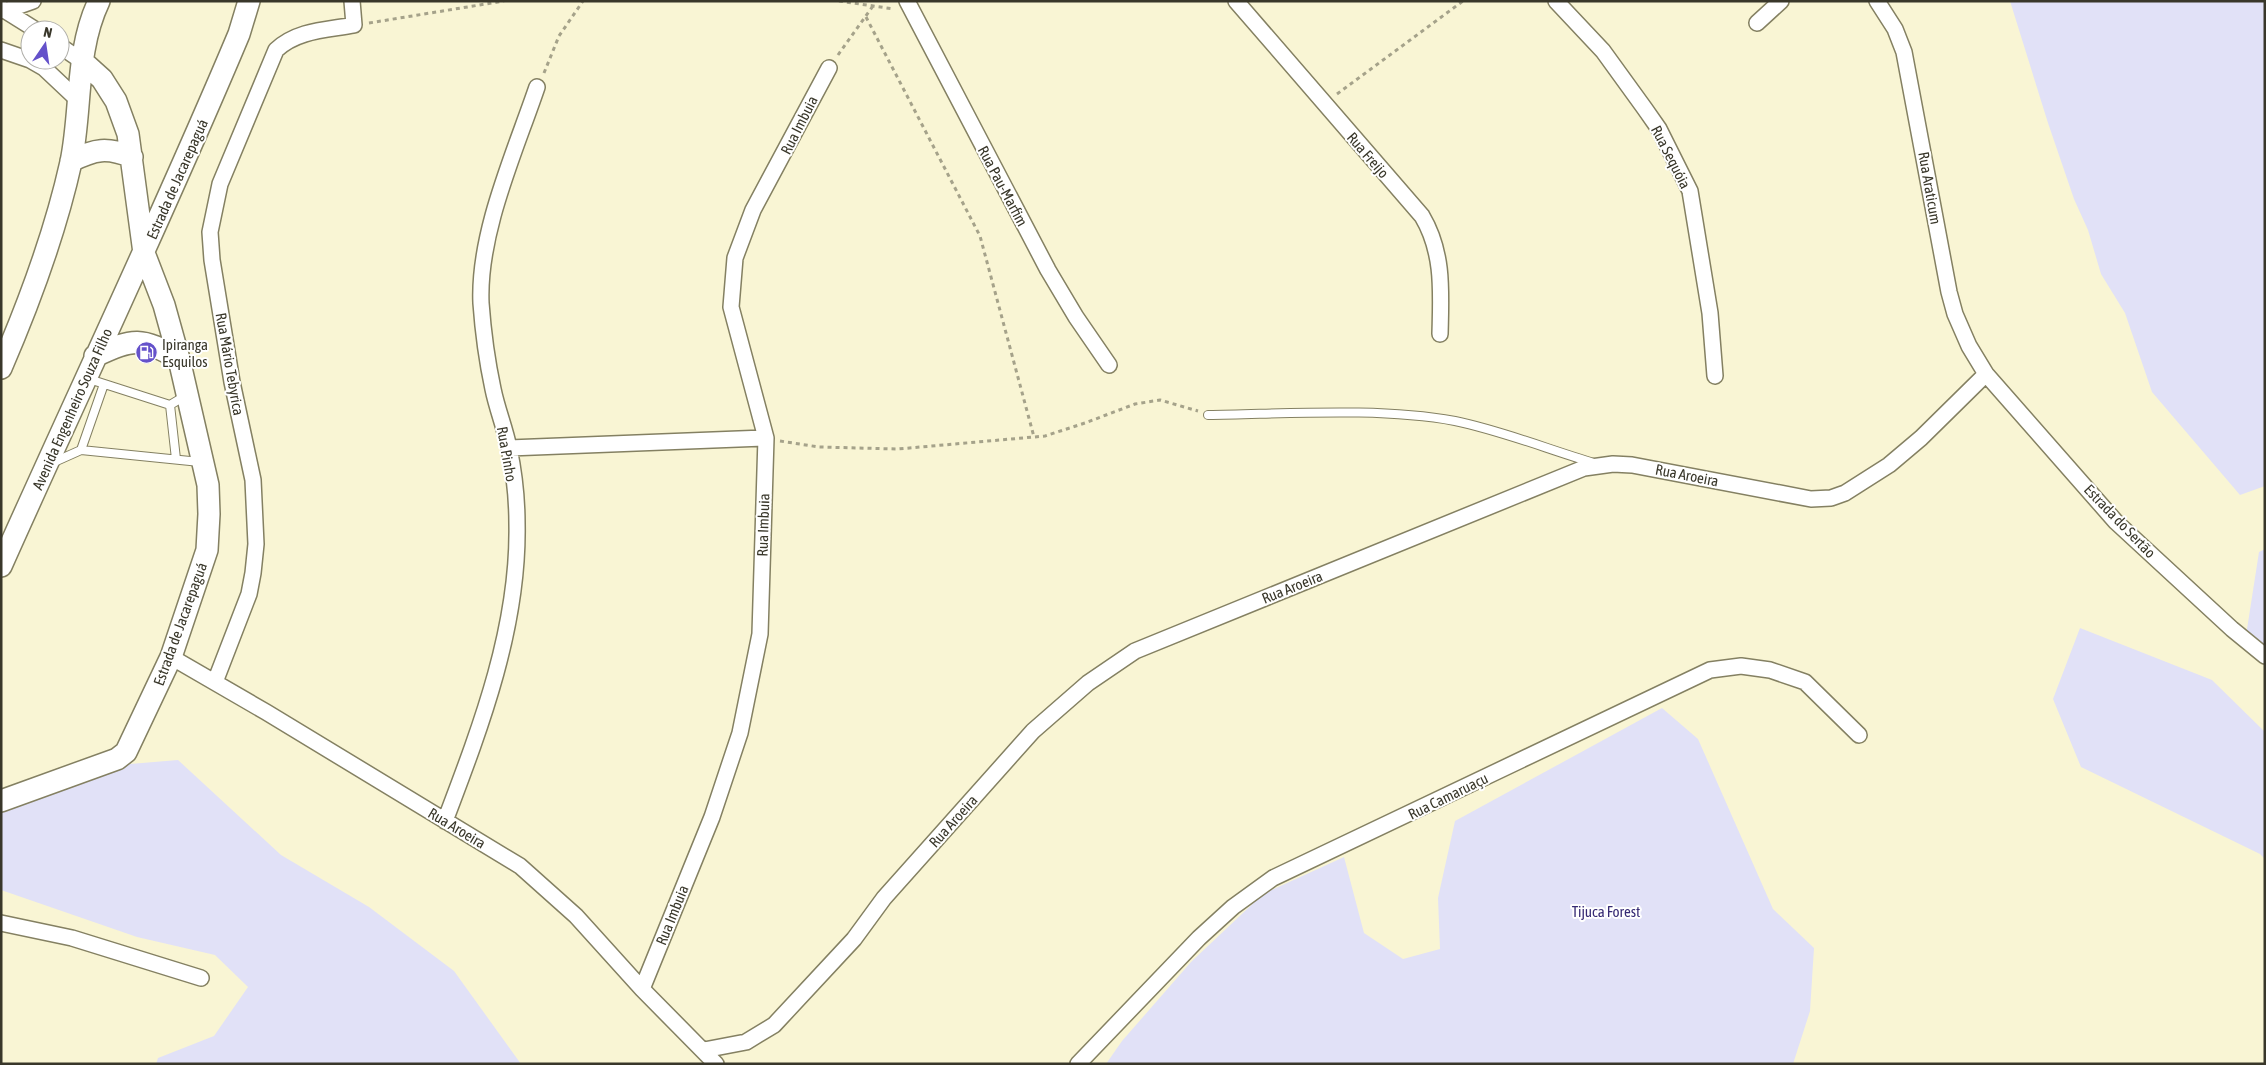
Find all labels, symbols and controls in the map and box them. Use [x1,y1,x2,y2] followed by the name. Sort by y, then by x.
[20,20,70,70] north arrow
[42,24,54,41] text: N
[777,93,821,157] street label: Rua Imbuia
[143,116,211,242] street label: Estrada de Jacarepaguá
[1648,123,1694,191] street label: Rua Sequóia
[1344,129,1392,181] street label: Rua Freijo
[975,143,1031,229] street label: Rua Pau-Marfim
[1915,150,1945,226] street label: Rua Araticum
[213,311,247,417] street label: Rua Mário Tebyrica
[29,326,115,492] street label: Avenida Engenheiro Souza Filho
[162,336,208,370] place label: Ipiranga Esquilos
[134,341,158,365] fuel station icon: Ipiranga Esquilos
[494,425,520,483] street label: Rua Pinho
[1654,461,1720,489] street label: Rua Aroeira
[2081,481,2159,561] street label: Estrada do Sertão
[753,493,773,557] street label: Rua Imbuia
[150,560,210,688] street label: Estrada de Jacarepaguá
[1259,567,1325,607] street label: Rua Aroeira
[1405,769,1491,823] street label: Rua Camaruaçu
[925,792,981,850] street label: Rua Aroeira
[425,804,489,852] street label: Rua Aroeira
[652,883,692,947] street label: Rua Imbuia
[1572,903,1640,920] park label: Tijuca Forest

